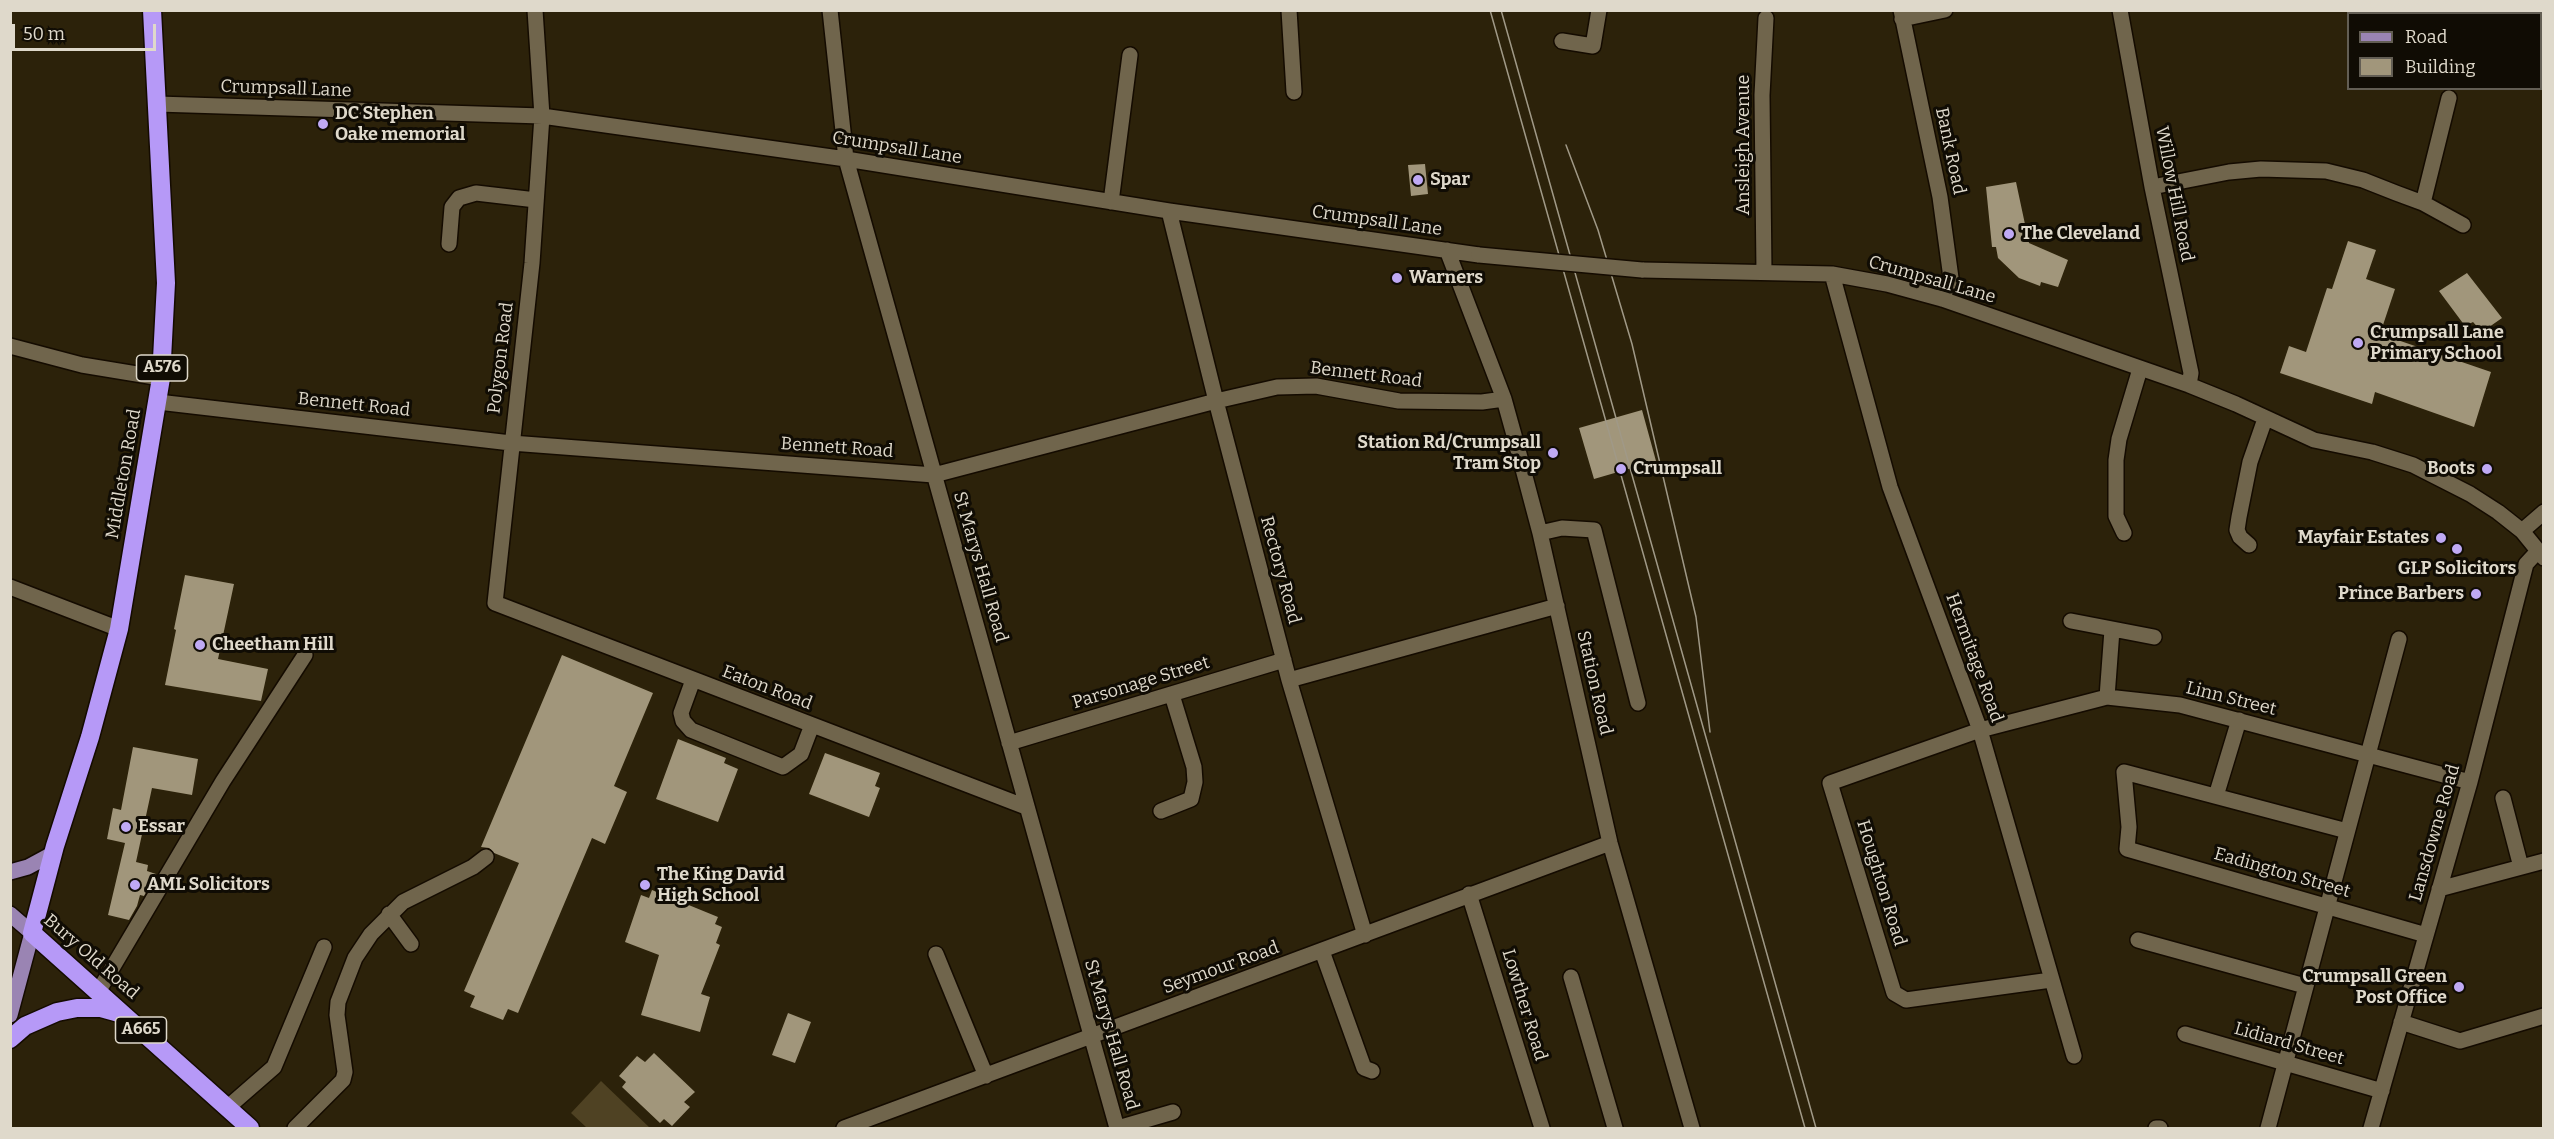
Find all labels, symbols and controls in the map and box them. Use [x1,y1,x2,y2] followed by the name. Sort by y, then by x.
[15,12,159,50] scale bar
[2347,12,2542,90] legend
[23,23,65,45] text: 50 m
[2405,26,2447,48] text: Road
[2405,56,2476,78] text: Building
[1733,75,1755,215] street label: Ansleigh Avenue
[220,76,352,102] street label: Crumpsall Lane
[335,103,465,146] place label: DC Stephen Oake memorial
[1930,105,1970,197] street label: Bank Road
[316,117,330,131] marker: DC Stephen Oake memorial
[2150,125,2198,263] street label: Willow Hill Road
[831,127,963,169] street label: Crumpsall Lane
[1430,169,1470,191] place label: Spar
[1411,173,1425,187] marker: Spar
[1311,201,1443,241] street label: Crumpsall Lane
[2021,223,2140,245] place label: The Cleveland
[2002,227,2016,241] marker: The Cleveland
[1866,252,1998,308] street label: Crumpsall Lane
[1409,267,1483,289] place label: Warners
[1390,271,1404,285] marker: Warners
[483,301,519,415] street label: Polygon Road
[2370,322,2504,364] place label: Crumpsall Lane Primary School
[2351,336,2365,350] marker: Crumpsall Lane Primary School
[136,355,188,381] road number: A576
[1309,357,1423,393] street label: Bennett Road
[297,388,411,422] street label: Bennett Road
[102,407,146,541] street label: Middleton Road
[1357,432,1541,474] place label: Station Rd/Crumpsall Tram Stop
[780,433,894,463] street label: Bennett Road
[1546,446,1560,460] marker: Station Rd/Crumpsall Tram Stop
[1633,458,1722,480] place label: Crumpsall
[2427,458,2475,480] place label: Boots
[1614,462,1628,476] marker: Crumpsall
[2480,462,2494,476] marker: Boots
[948,489,1012,645] street label: St Marys Hall Road
[1255,514,1305,626] street label: Rectory Road
[2298,527,2429,549] place label: Mayfair Estates
[2434,531,2448,545] marker: Mayfair Estates
[2450,542,2464,556] marker: GLP Solicitors
[2398,558,2516,580] place label: GLP Solicitors
[2338,583,2464,605] place label: Prince Barbers
[2469,587,2483,601] marker: Prince Barbers
[1941,590,2007,726] street label: Hermitage Road
[1572,629,1616,737] street label: Station Road
[212,634,334,656] place label: Cheetham Hill
[193,638,207,652] marker: Cheetham Hill
[1070,652,1212,714] street label: Parsonage Street
[719,661,815,715] street label: Eaton Road
[2184,677,2278,721] street label: Linn Street
[2405,762,2465,904] street label: Lansdowne Road
[138,816,185,838] place label: Essar
[1852,817,1910,949] street label: Houghton Road
[119,820,133,834] marker: Essar
[2211,843,2353,903] street label: Eadington Street
[657,864,785,906] place label: The King David High School
[147,874,270,896] place label: AML Solicitors
[128,878,142,892] marker: AML Solicitors
[638,878,652,892] marker: The King David High School
[39,910,143,1004] street label: Bury Old Road
[1160,937,1282,999] street label: Seymour Road
[1497,947,1551,1063] street label: Lowther Road
[1079,957,1143,1113] street label: St Marys Hall Road
[2302,966,2447,1008] place label: Crumpsall Green Post Office
[2452,980,2466,994] marker: Crumpsall Green Post Office
[116,1017,166,1043] road number: A665
[2232,1018,2346,1070] street label: Lidiard Street

